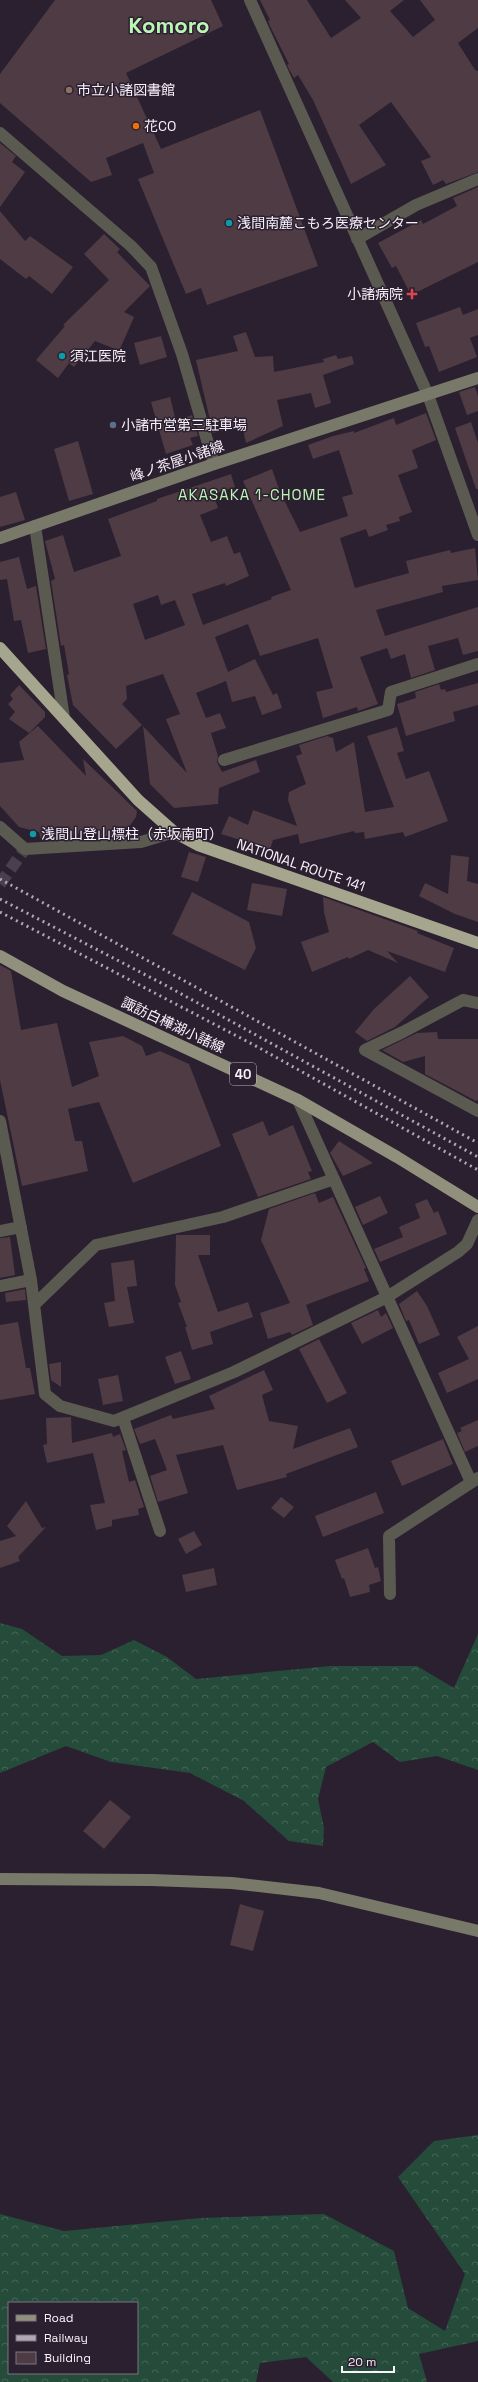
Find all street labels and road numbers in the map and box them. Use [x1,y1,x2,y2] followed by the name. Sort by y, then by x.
[128,437,226,485] street label: 峰ノ茶屋小諸線
[235,835,367,895] street label: NATIONAL ROUTE 141
[118,993,228,1057] street label: 諏訪白樺湖小諸線
[230,1063,256,1085] road number: 40

